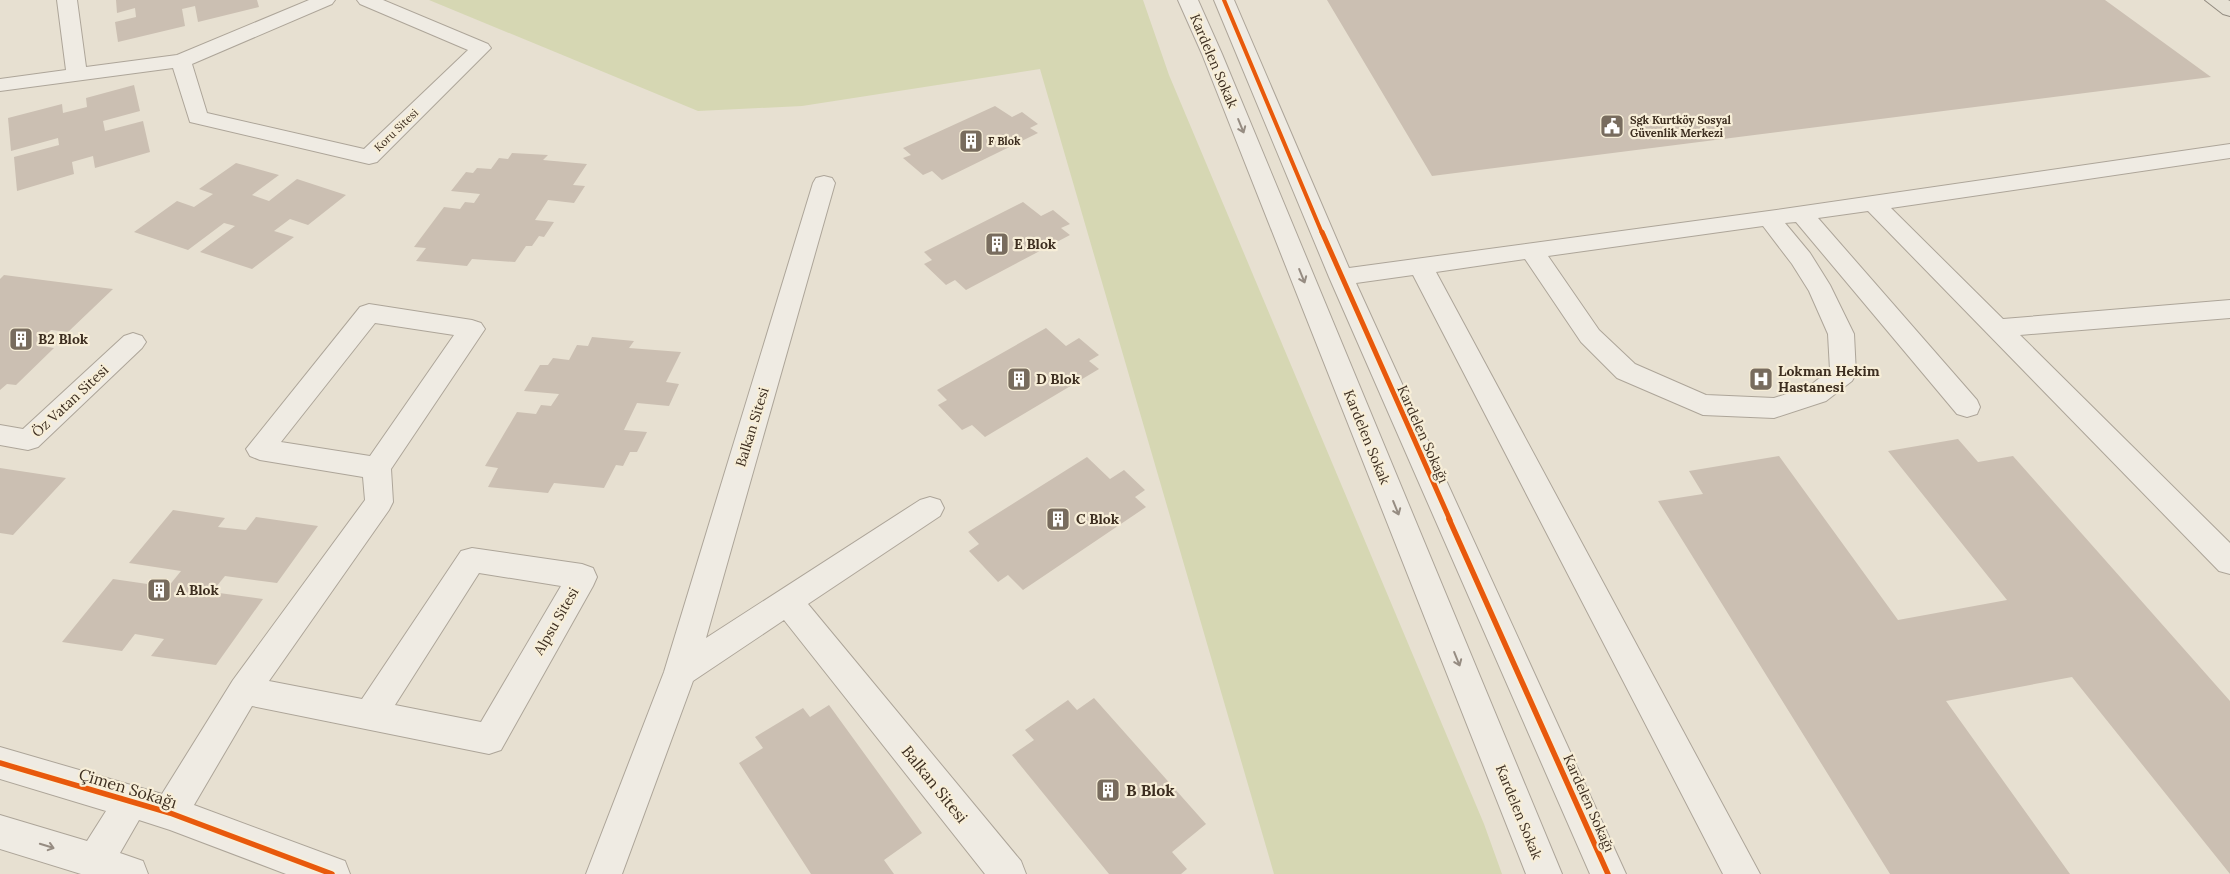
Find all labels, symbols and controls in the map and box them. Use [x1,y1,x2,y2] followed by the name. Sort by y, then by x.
[1186,11,1242,111] street label: Kardelen Sokak
[371,106,421,154] street label: Koru Sitesi
[1599,113,1625,139] public building icon: Sgk Kurtköy Sosyal Güvenlik Merkezi
[1630,113,1731,140] place label: Sgk Kurtköy Sosyal Güvenlik Merkezi
[1237,117,1246,133] one-way arrow
[958,128,984,154] building icon: F Blok
[988,134,1021,148] place label: F Blok
[984,231,1010,257] building icon: E Blok
[1014,235,1057,253] place label: E Blok
[1298,268,1307,283] one-way arrow
[8,326,34,352] building icon: B2 Blok
[38,330,89,348] place label: B2 Blok
[28,361,112,441] street label: Öz Vatan Sitesi
[1778,362,1880,396] place label: Lokman Hekim Hastanesi
[1006,366,1032,392] building icon: D Blok
[1748,366,1774,392] hospital icon: Lokman Hekim Hastanesi
[1036,370,1081,388] place label: D Blok
[1393,382,1453,486] street label: Kardelen Sokağı
[731,385,773,469] street label: Balkan Sitesi
[1340,387,1394,487] street label: Kardelen Sokak
[1391,500,1401,515] one-way arrow
[1045,506,1071,532] building icon: C Blok
[1076,510,1120,528] place label: C Blok
[146,577,172,603] building icon: A Blok
[176,581,219,599] place label: A Blok
[529,584,583,659] street label: Alpsu Sitesi
[1452,651,1462,666] one-way arrow
[898,741,972,827] street label: Balkan Sitesi
[1559,751,1619,855] street label: Kardelen Sokağı
[1492,762,1546,862] street label: Kardelen Sokak
[76,764,180,812] street label: Çimen Sokağı
[1095,777,1121,803] building icon: B Blok
[1126,780,1175,800] place label: B Blok
[38,842,54,852] one-way arrow

